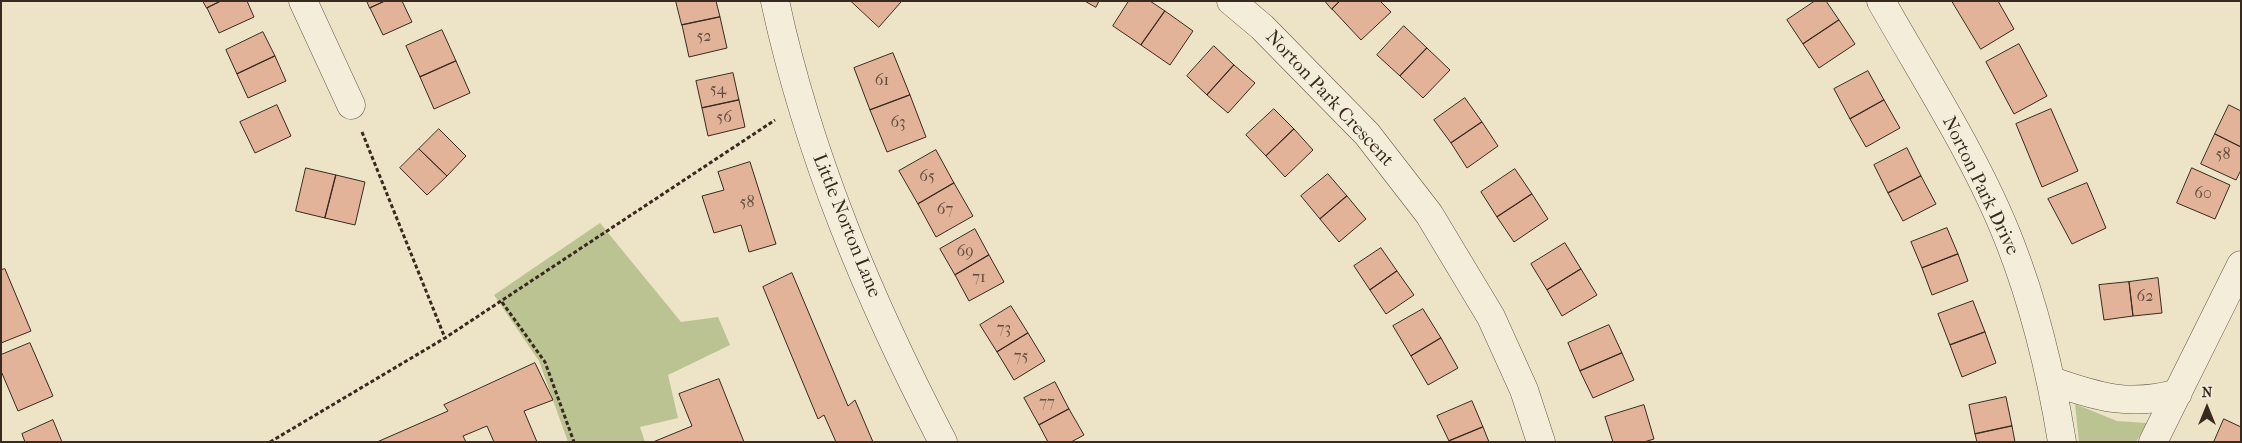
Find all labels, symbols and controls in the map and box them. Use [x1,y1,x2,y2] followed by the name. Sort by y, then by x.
[1260,26,1398,172] street label: Norton Park Crescent
[696,27,712,47] house number: 52
[875,71,889,91] house number: 61
[710,80,726,100] house number: 54
[716,108,732,128] house number: 56
[890,113,906,133] house number: 63
[1937,113,2023,259] street label: Norton Park Drive
[2216,145,2230,165] house number: 58
[807,151,885,301] street label: Little Norton Lane
[919,167,935,187] house number: 65
[2194,184,2212,204] house number: 60
[740,193,754,213] house number: 58
[937,200,953,220] house number: 67
[956,242,974,262] house number: 69
[972,268,986,288] house number: 71
[2137,287,2153,307] house number: 62
[997,319,1011,339] house number: 73
[1014,347,1028,367] house number: 75
[2182,383,2232,433] north arrow
[2202,384,2212,401] text: N
[1039,393,1055,413] house number: 77

